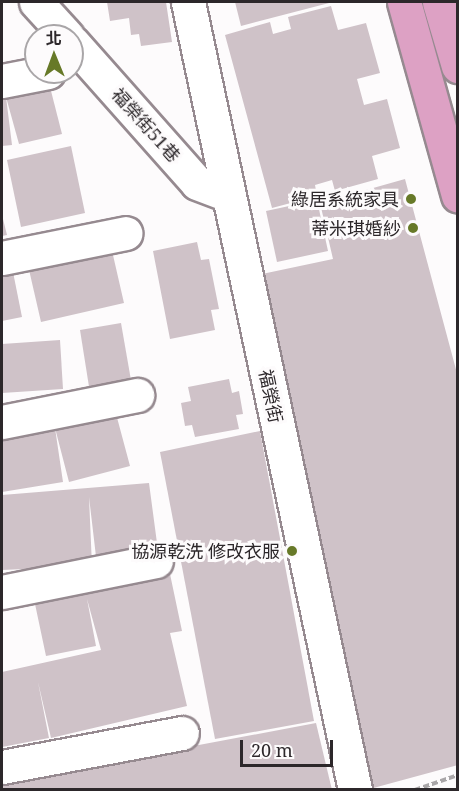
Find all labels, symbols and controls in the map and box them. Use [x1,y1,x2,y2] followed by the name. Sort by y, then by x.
[24,24,84,84] north arrow
[46,27,62,49] text: 北
[107,84,185,166] street label: 福榮街51巷
[291,188,399,210] place label: 綠居系統家具
[404,192,418,206] marker: 綠居系統家具
[311,217,401,239] place label: 蒂米琪婚紗
[406,221,420,235] marker: 蒂米琪婚紗
[255,367,287,425] street label: 福榮街
[131,540,280,562] place label: 協源乾洗 修改衣服
[285,544,299,558] marker: 協源乾洗 修改衣服
[243,728,336,766] scale bar
[251,738,293,762] text: 20 m

